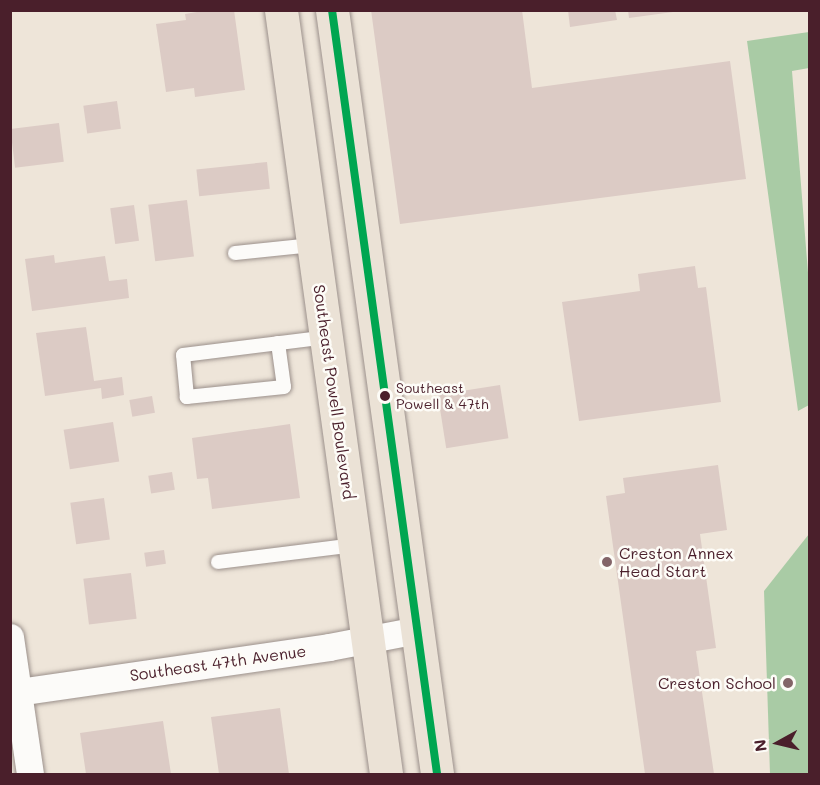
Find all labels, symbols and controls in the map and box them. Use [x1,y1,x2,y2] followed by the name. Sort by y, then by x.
[309,283,359,501] street label: Southeast Powell Boulevard
[396,380,489,412] place label: Southeast Powell & 47th
[379,390,391,402] marker: Southeast Powell & 47th
[619,543,733,581] place label: Creston Annex Head Start
[600,555,614,569] marker: Creston Annex Head Start
[129,641,307,685] street label: Southeast 47th Avenue
[658,673,776,693] place label: Creston School
[781,676,795,690] marker: Creston School
[748,713,808,773] north arrow
[748,738,771,753] text: N

